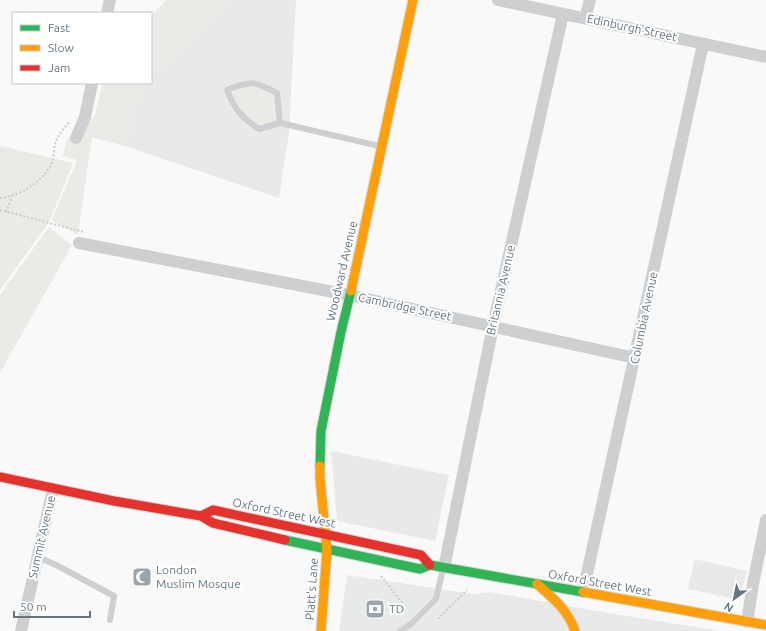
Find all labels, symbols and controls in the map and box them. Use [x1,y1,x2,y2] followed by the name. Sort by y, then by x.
[12,12,152,84] legend
[586,12,679,43] street label: Edinburgh Street
[48,21,70,34] text: Fast
[48,41,74,54] text: Slow
[48,61,70,74] text: Jam
[324,220,359,322] street label: Woodward Avenue
[484,244,517,336] street label: Britannia Avenue
[627,271,660,365] street label: Columbia Avenue
[357,290,453,323] street label: Cambridge Street
[26,494,57,580] street label: Summit Avenue
[231,495,337,530] street label: Oxford Street West
[303,557,320,621] street label: Platt's Lane
[156,563,241,590] place label: London Muslim Mosque
[131,566,153,588] mosque icon: London Muslim Mosque
[547,567,653,598] street label: Oxford Street West
[714,579,754,619] north arrow
[14,593,90,619] scale bar
[364,598,386,620] bank icon: TD
[20,600,47,613] text: 50 m
[722,600,735,615] text: N
[389,602,404,615] place label: TD

